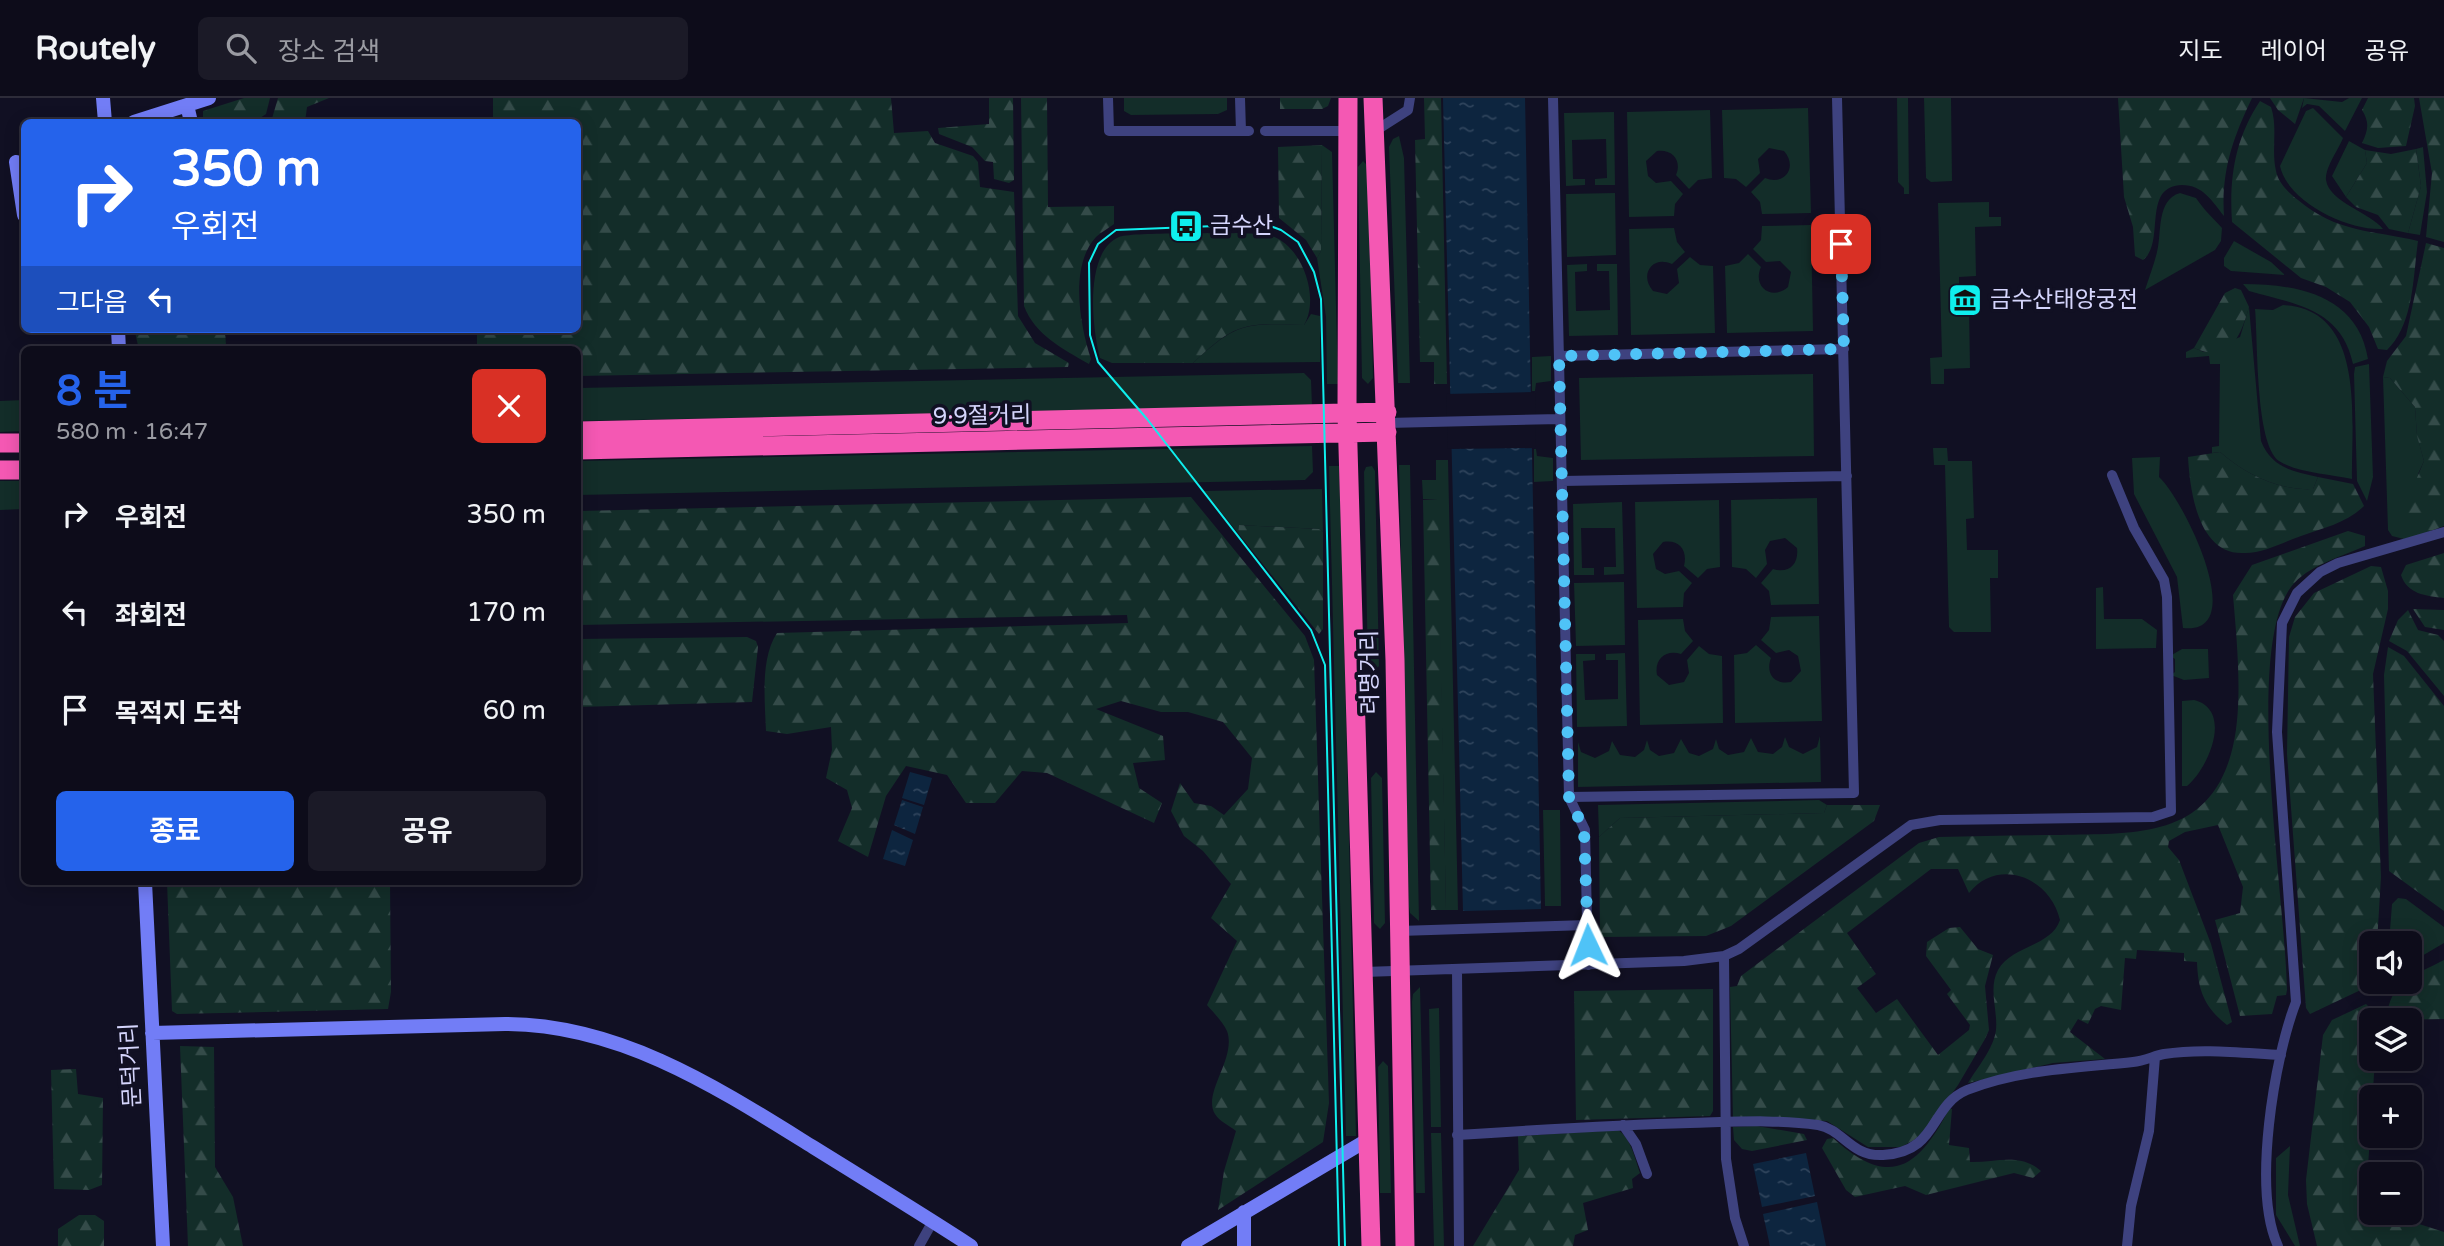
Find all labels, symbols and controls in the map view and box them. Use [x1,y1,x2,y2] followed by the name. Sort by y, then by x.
[198,17,688,80] search box
[35,29,156,68] text: Routely
[222,29,260,67] icon: search
[278,36,380,67] text: 장소 검색
[2178,37,2223,66] text: 지도
[2261,37,2327,66] text: 레이어
[2365,37,2409,66] text: 공유
[171,140,321,199] text: 350 m
[56,147,147,238] icon: right
[1167,207,1205,245] bus stop icon: 금수산
[171,208,259,246] text: 우회전
[1210,212,1273,240] place label: 금수산
[1811,214,1871,274] pin
[1822,225,1860,263] icon: arrive
[142,280,180,318] icon: left
[1946,281,1984,319] museum icon: 금수산태양궁전
[1990,286,2138,314] place label: 금수산태양궁전
[56,287,128,318] text: 그다음
[56,366,132,417] text: 8 분
[472,369,546,443] button: close
[933,401,1031,431] street label: 9·9절거리
[56,418,208,446] text: 580 m · 16:47
[56,495,94,533] icon: right
[466,499,546,530] text: 350 m
[115,502,187,533] text: 우회전
[56,593,94,631] icon: left
[466,597,546,628] text: 170 m
[115,600,187,631] text: 좌회전
[1355,629,1385,715] street label: 려명거리
[56,691,94,729] icon: arrive
[483,695,546,726] text: 60 m
[115,698,241,729] text: 목적지 도착
[56,791,294,871] button: 종료
[308,791,546,871] button: 공유
[1551,908,1625,982] position arrow
[2359,931,2422,1225] map controls
[2359,931,2422,994] button: sound
[2359,1008,2422,1071] button: layers
[115,1022,147,1108] street label: 문덕거리
[2359,1085,2422,1148] button: +
[2359,1162,2422,1225] button: −

